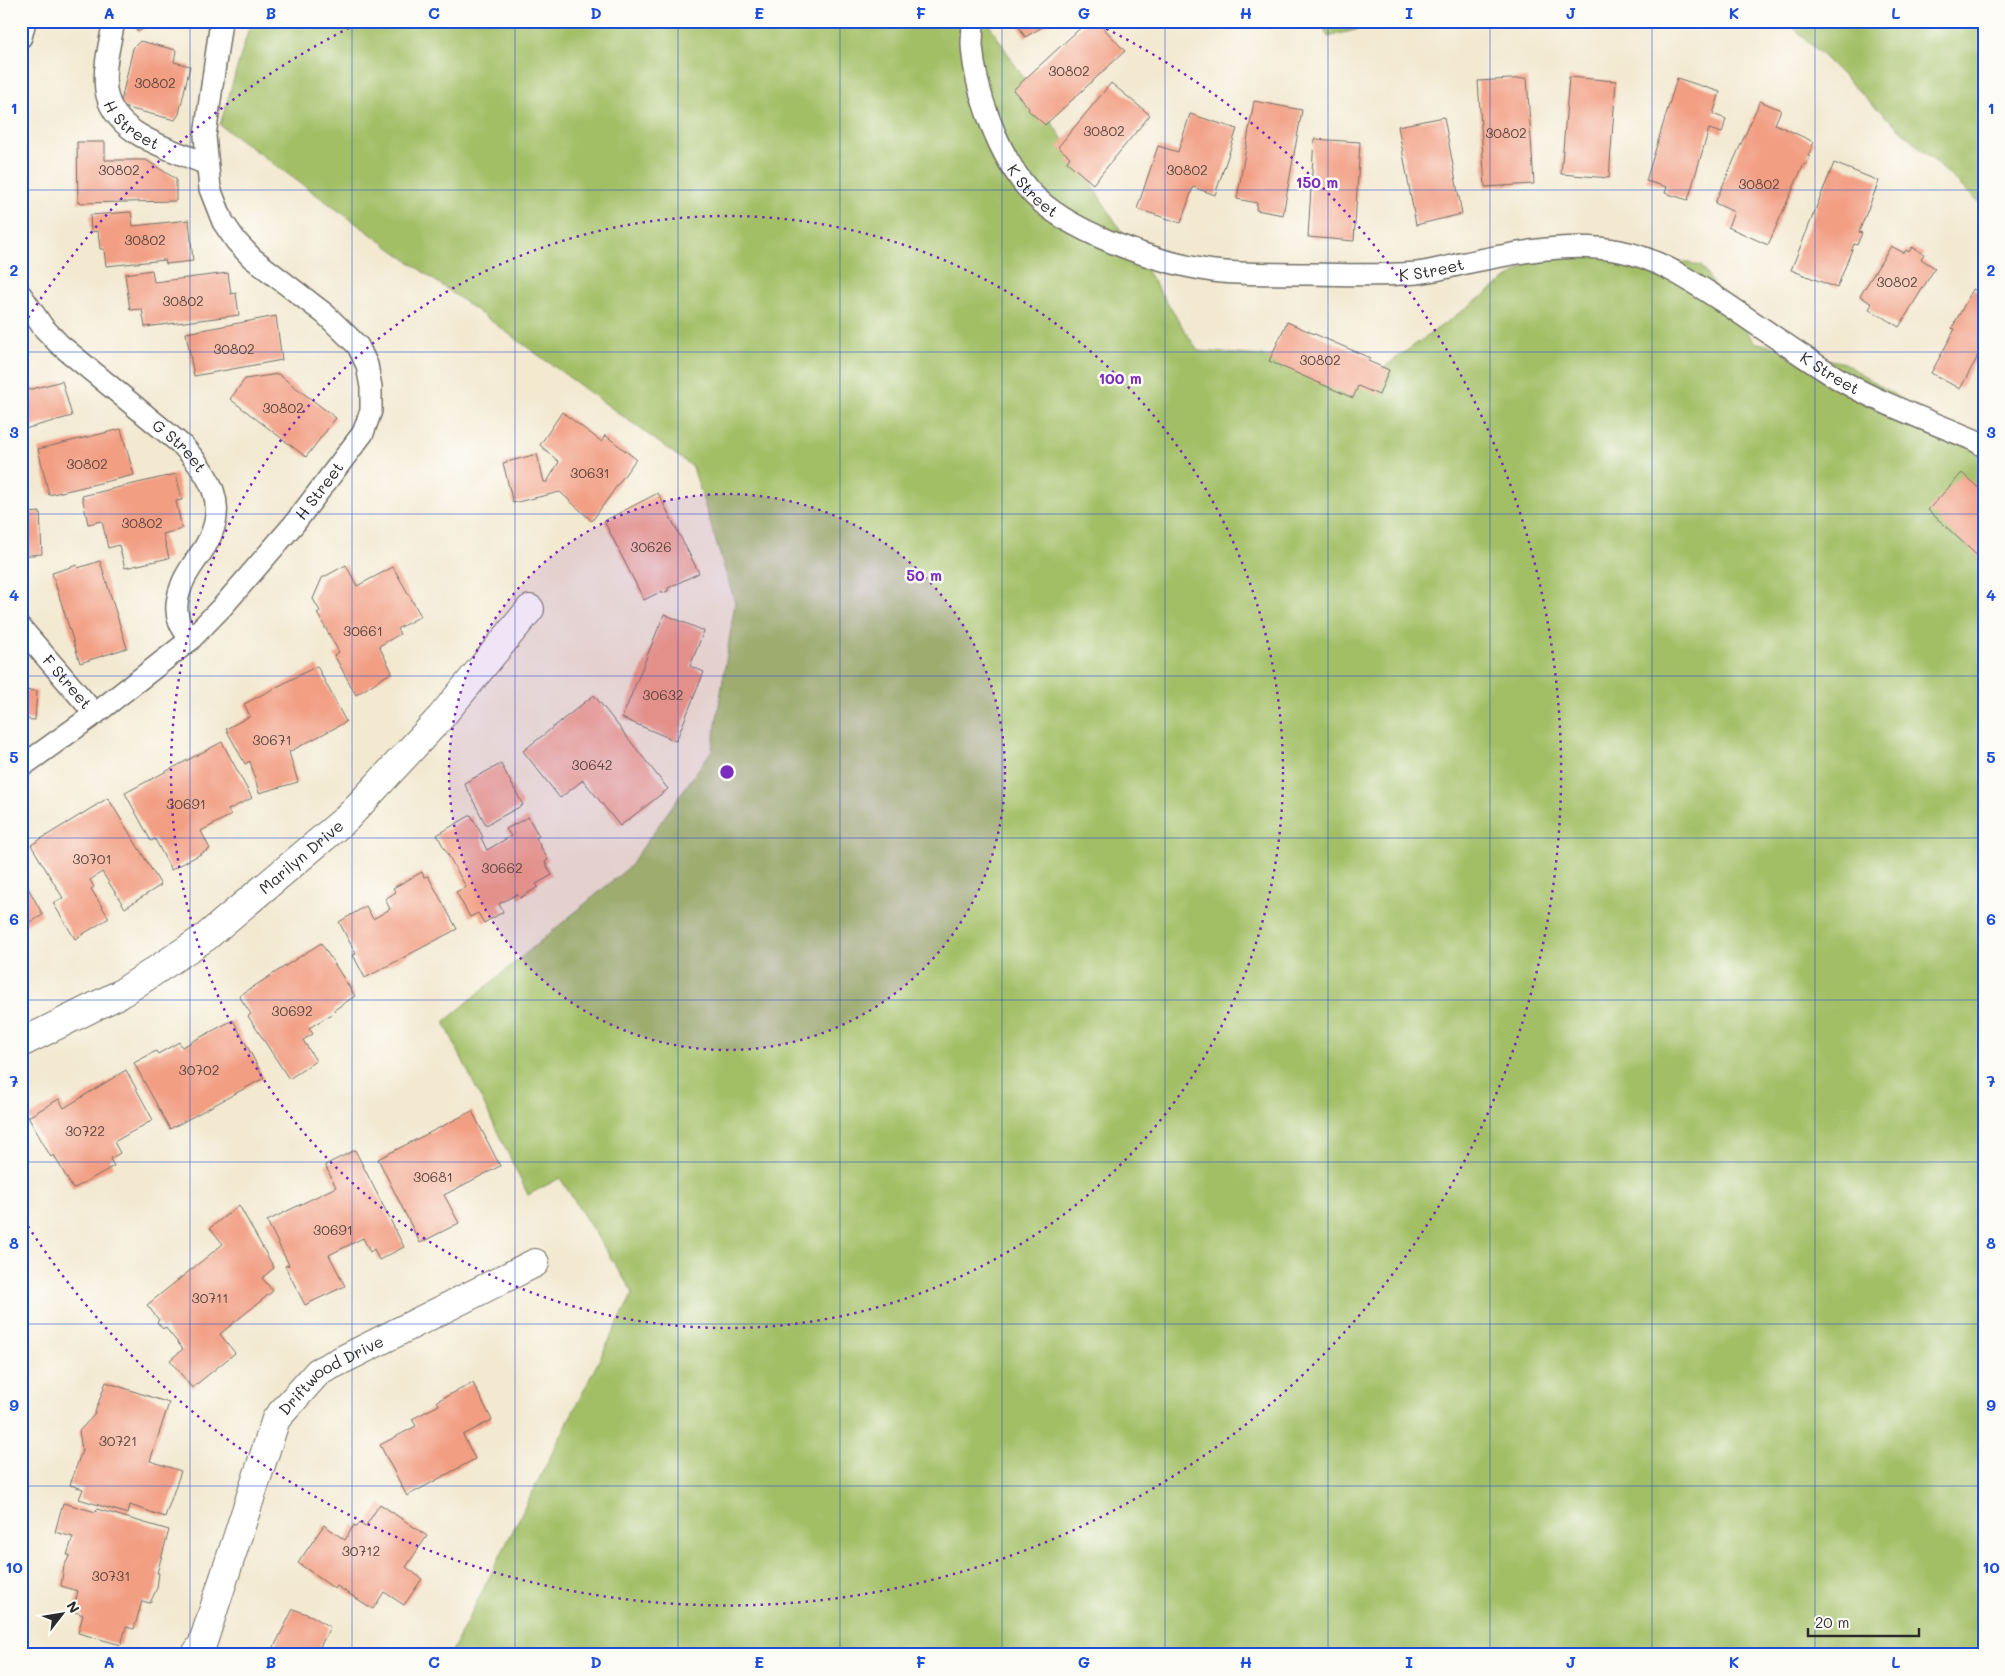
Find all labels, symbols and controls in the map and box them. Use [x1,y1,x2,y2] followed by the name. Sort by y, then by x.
[103,2,115,23] text: A
[266,2,276,23] text: B
[428,2,440,23] text: C
[590,2,602,23] text: D
[754,2,764,23] text: E
[916,2,926,23] text: F
[1078,2,1090,23] text: G
[1240,2,1252,23] text: H
[1405,2,1413,23] text: I
[1566,2,1576,23] text: J
[1729,2,1739,23] text: K
[1891,2,1901,23] text: L
[1048,61,1090,80] house number: 30802
[134,73,176,92] house number: 30802
[100,96,163,154] street label: H Street
[10,97,18,118] text: 1
[1987,97,1995,118] text: 1
[1083,121,1125,140] house number: 30802
[1485,123,1527,142] house number: 30802
[98,160,140,179] house number: 30802
[1003,160,1062,221] street label: K Street
[1166,160,1208,179] house number: 30802
[1296,172,1338,192] text: 150 m
[1738,174,1780,193] house number: 30802
[124,230,166,249] house number: 30802
[1398,253,1466,284] street label: K Street
[10,259,19,280] text: 2
[1987,259,1996,280] text: 2
[1876,272,1918,291] house number: 30802
[162,291,204,310] house number: 30802
[213,339,255,358] house number: 30802
[1797,346,1863,399] street label: K Street
[1299,350,1341,369] house number: 30802
[1098,368,1142,388] text: 100 m
[262,398,304,417] house number: 30802
[148,414,212,476] street label: G Street
[9,421,19,442] text: 3
[1986,421,1996,442] text: 3
[66,454,108,473] house number: 30802
[290,457,348,524] street label: H Street
[570,463,610,482] house number: 30631
[121,513,163,532] house number: 30802
[630,537,672,556] house number: 30626
[906,565,942,585] text: 50 m
[9,584,19,605] text: 4
[1986,584,1996,605] text: 4
[343,621,383,640] house number: 30661
[39,650,97,713] street label: F Street
[642,685,684,704] house number: 30632
[252,730,292,749] house number: 30671
[9,746,19,767] text: 5
[1986,746,1996,767] text: 5
[571,755,613,774] house number: 30642
[718,763,736,781] centre of rings
[166,794,206,813] house number: 30691
[254,815,347,898] street label: Marilyn Drive
[72,849,112,868] house number: 30701
[481,858,523,877] house number: 30662
[9,908,19,929] text: 6
[1986,908,1996,929] text: 6
[271,1001,313,1020] house number: 30692
[178,1060,220,1079] house number: 30702
[10,1070,19,1091] text: 7
[1987,1070,1996,1091] text: 7
[65,1121,105,1140] house number: 30722
[413,1167,453,1186] house number: 30681
[313,1220,353,1239] house number: 30691
[9,1232,19,1253] text: 8
[1986,1232,1996,1253] text: 8
[191,1288,229,1307] house number: 30711
[274,1330,387,1419] street label: Driftwood Drive
[9,1394,19,1415] text: 9
[1986,1394,1996,1415] text: 9
[99,1431,137,1450] house number: 30721
[342,1541,380,1560] house number: 30712
[5,1556,23,1577] text: 10
[1982,1556,2000,1577] text: 10
[91,1566,131,1585] house number: 30731
[38,1588,88,1638] north arrow
[63,1598,84,1617] text: N
[1808,1606,1919,1638] scale bar
[1815,1612,1849,1632] text: 20 m
[103,1651,115,1672] text: A
[266,1651,276,1672] text: B
[428,1651,440,1672] text: C
[590,1651,602,1672] text: D
[754,1651,764,1672] text: E
[916,1651,926,1672] text: F
[1078,1651,1090,1672] text: G
[1240,1651,1252,1672] text: H
[1405,1651,1413,1672] text: I
[1566,1651,1576,1672] text: J
[1729,1651,1739,1672] text: K
[1891,1651,1901,1672] text: L

